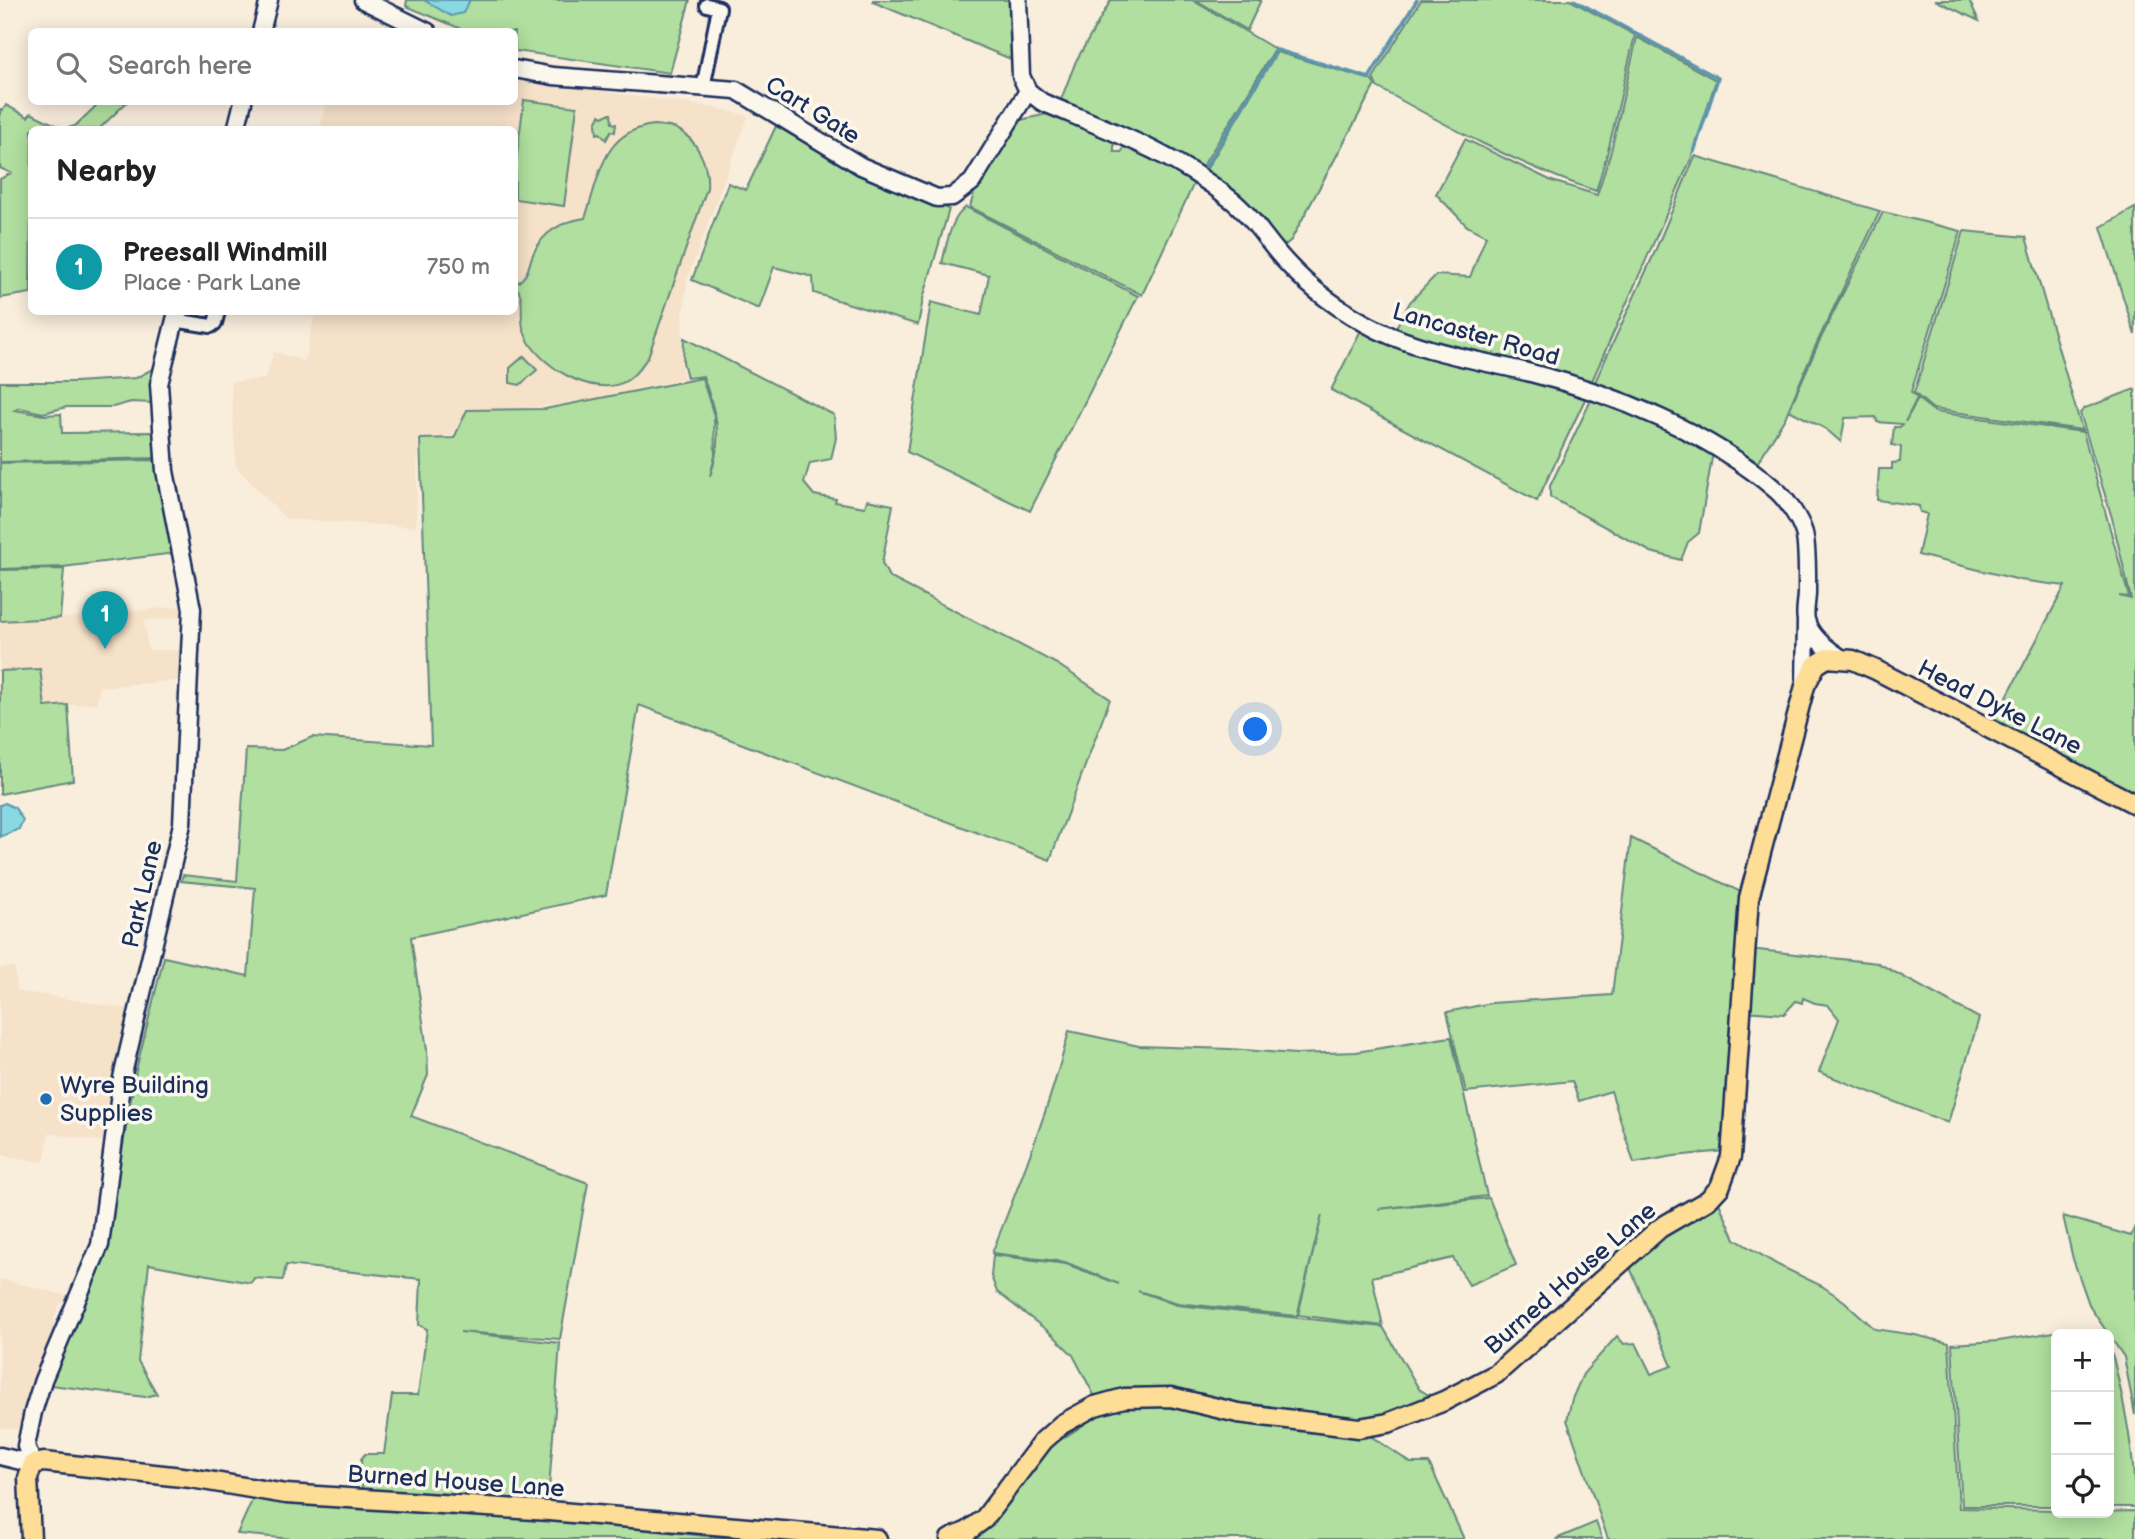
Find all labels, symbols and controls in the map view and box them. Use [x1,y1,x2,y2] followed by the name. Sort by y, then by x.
[28,28,518,105] search box
[52,48,90,86] icon: search
[108,51,252,82] text: Search here
[760,70,865,151] street label: Cart Gate
[56,154,156,190] text: Nearby
[123,238,328,269] text: Preesall Windmill
[74,253,84,281] text: 1
[427,253,490,281] text: 750 m
[123,269,301,297] text: Place · Park Lane
[1389,297,1563,372] street label: Lancaster Road
[82,591,128,649] pin: 1
[1913,654,2087,761] street label: Head Dyke Lane
[1238,712,1272,746] your location
[116,838,169,951] street label: Park Lane
[60,1071,209,1128] place label: Wyre Building Supplies
[38,1091,54,1107] marker: Wyre Building Supplies
[1479,1196,1662,1361] street label: Burned House Lane
[2051,1329,2114,1518] map controls
[2051,1329,2114,1392] button: +
[2051,1392,2114,1455] button: −
[2051,1455,2114,1518] button: locate
[346,1459,566,1504] street label: Burned House Lane

